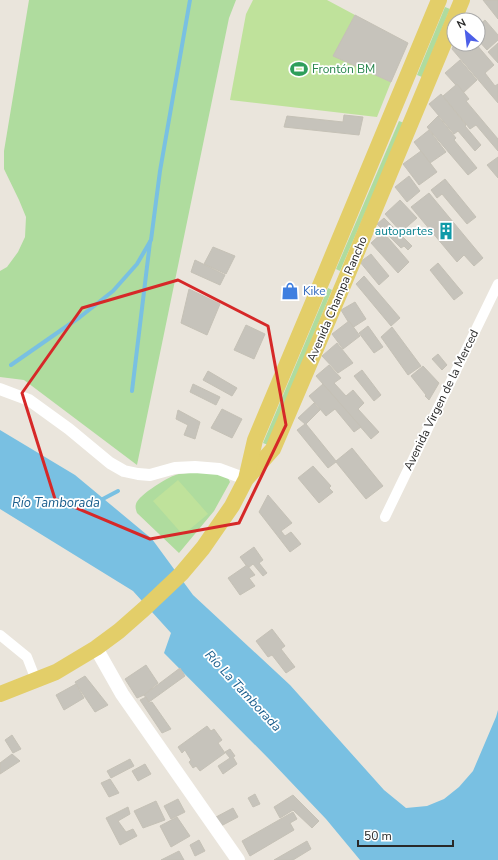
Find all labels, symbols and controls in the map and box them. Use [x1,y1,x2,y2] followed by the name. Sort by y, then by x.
[446,12,486,52] north arrow
[454,15,469,32] text: N
[289,59,309,79] sports icon: Frontón BM
[312,61,375,77] place label: Frontón BM
[436,221,456,241] building icon: autopartes
[375,223,433,239] place label: autopartes
[303,233,371,364] street label: Avenida Champa Rancho
[280,281,300,301] shop icon: Kike
[303,283,326,299] place label: Kike
[400,327,482,473] street label: Avenida Virgen de la Merced
[12,494,100,512] water label: Río Tamborada
[201,646,286,736] water label: Río La Tamborada
[358,822,453,848] scale bar
[364,828,392,844] text: 50 m

